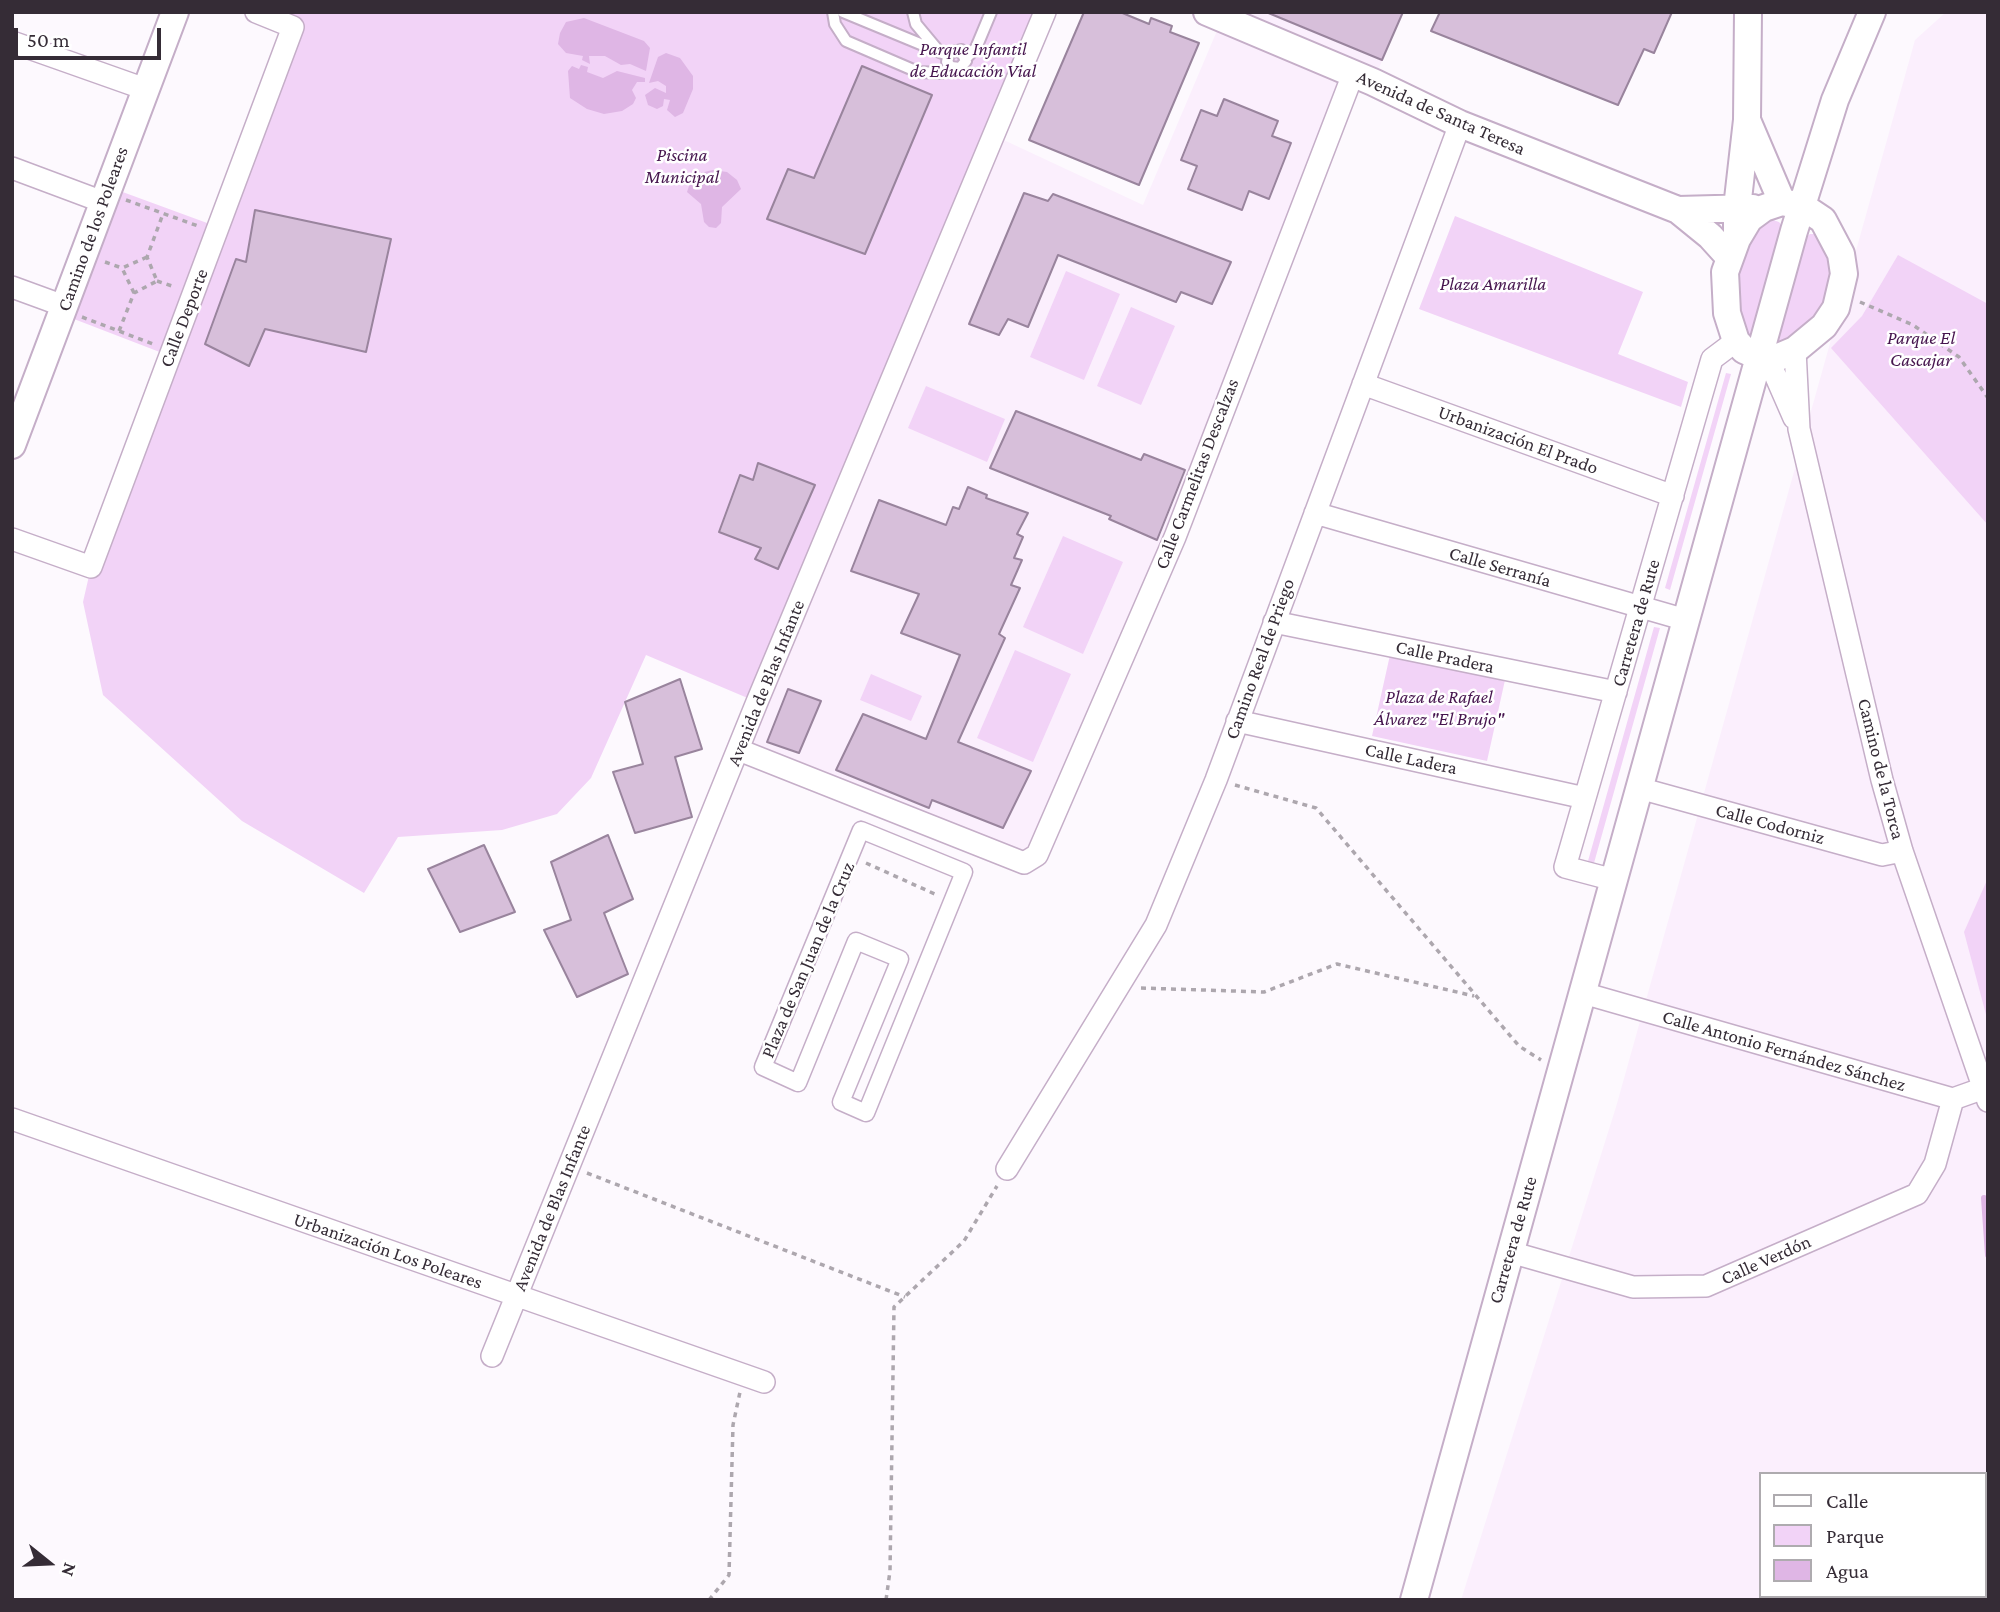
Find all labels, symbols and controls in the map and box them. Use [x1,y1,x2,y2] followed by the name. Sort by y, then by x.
[18,14,164,58] scale bar
[27,28,70,52] text: 50 m
[910,38,1036,82] park label: Parque Infantil de Educación Vial
[1353,66,1529,160] street label: Avenida de Santa Teresa
[53,144,133,314] street label: Camino de los Poleares
[645,144,719,188] park label: Piscina Municipal
[155,266,213,370] street label: Calle Deporte
[1440,273,1546,295] park label: Plaza Amarilla
[1887,327,1955,371] park label: Parque El Cascajar
[1150,375,1244,573] street label: Calle Carmelitas Descalzas
[1435,400,1601,480] street label: Urbanización El Prado
[1446,542,1554,592] street label: Calle Serranía
[1607,557,1665,689] street label: Carretera de Rute
[1220,576,1300,742] street label: Camino Real de Priego
[722,597,810,769] street label: Avenida de Blas Infante
[1394,635,1496,679] street label: Calle Pradera
[1374,686,1504,730] park label: Plaza de Rafael Álvarez "El Brujo"
[1852,696,1910,842] street label: Camino de la Torca
[1363,738,1459,780] street label: Calle Ladera
[1713,799,1827,849] street label: Calle Codorniz
[756,859,860,1061] street label: Plaza de San Juan de la Cruz
[1660,1005,1908,1097] street label: Calle Antonio Fernández Sánchez
[508,1122,596,1294] street label: Avenida de Blas Infante
[1484,1174,1542,1306] street label: Carretera de Rute
[290,1208,486,1294] street label: Urbanización Los Poleares
[1717,1230,1815,1290] street label: Calle Verdón
[1758,1472,1986,1598] legend
[1826,1489,1868,1513] text: Calle
[1826,1524,1884,1548] text: Parque
[14,1528,84,1598] north arrow
[1826,1559,1869,1583] text: Agua
[57,1560,81,1579] text: N

